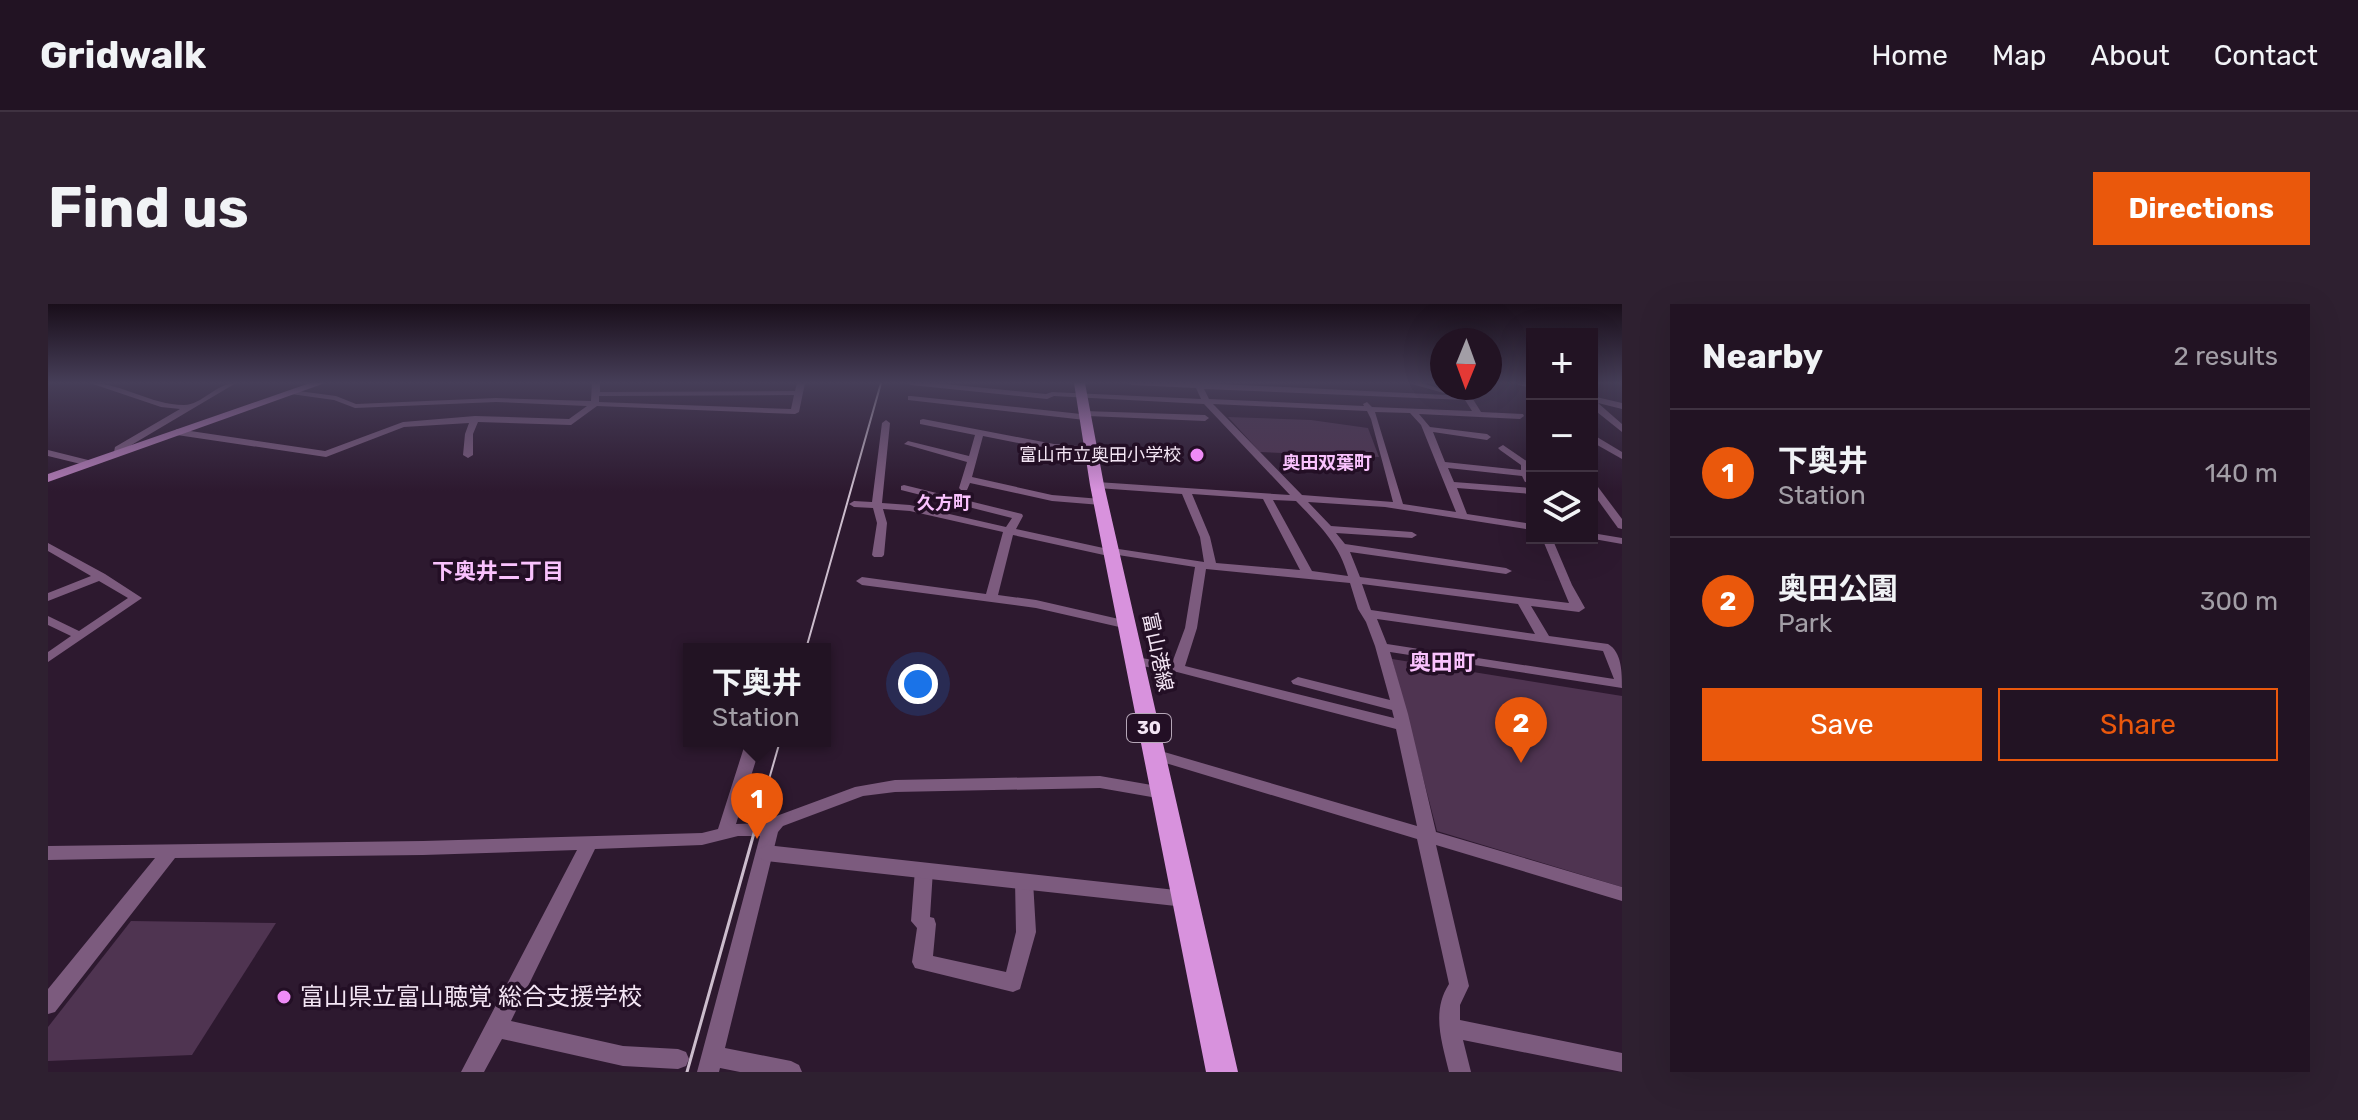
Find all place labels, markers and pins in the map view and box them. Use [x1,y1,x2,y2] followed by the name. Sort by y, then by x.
[1019,444,1181,466] place label: 富山市立奥田小学校
[1188,446,1206,464] marker: 富山市立奥田小学校
[1495,697,1547,763] pin: 2
[731,773,783,839] pin: 1
[300,983,642,1011] place label: 富山県立富山聴覚 総合支援学校
[275,988,293,1006] marker: 富山県立富山聴覚 総合支援学校

